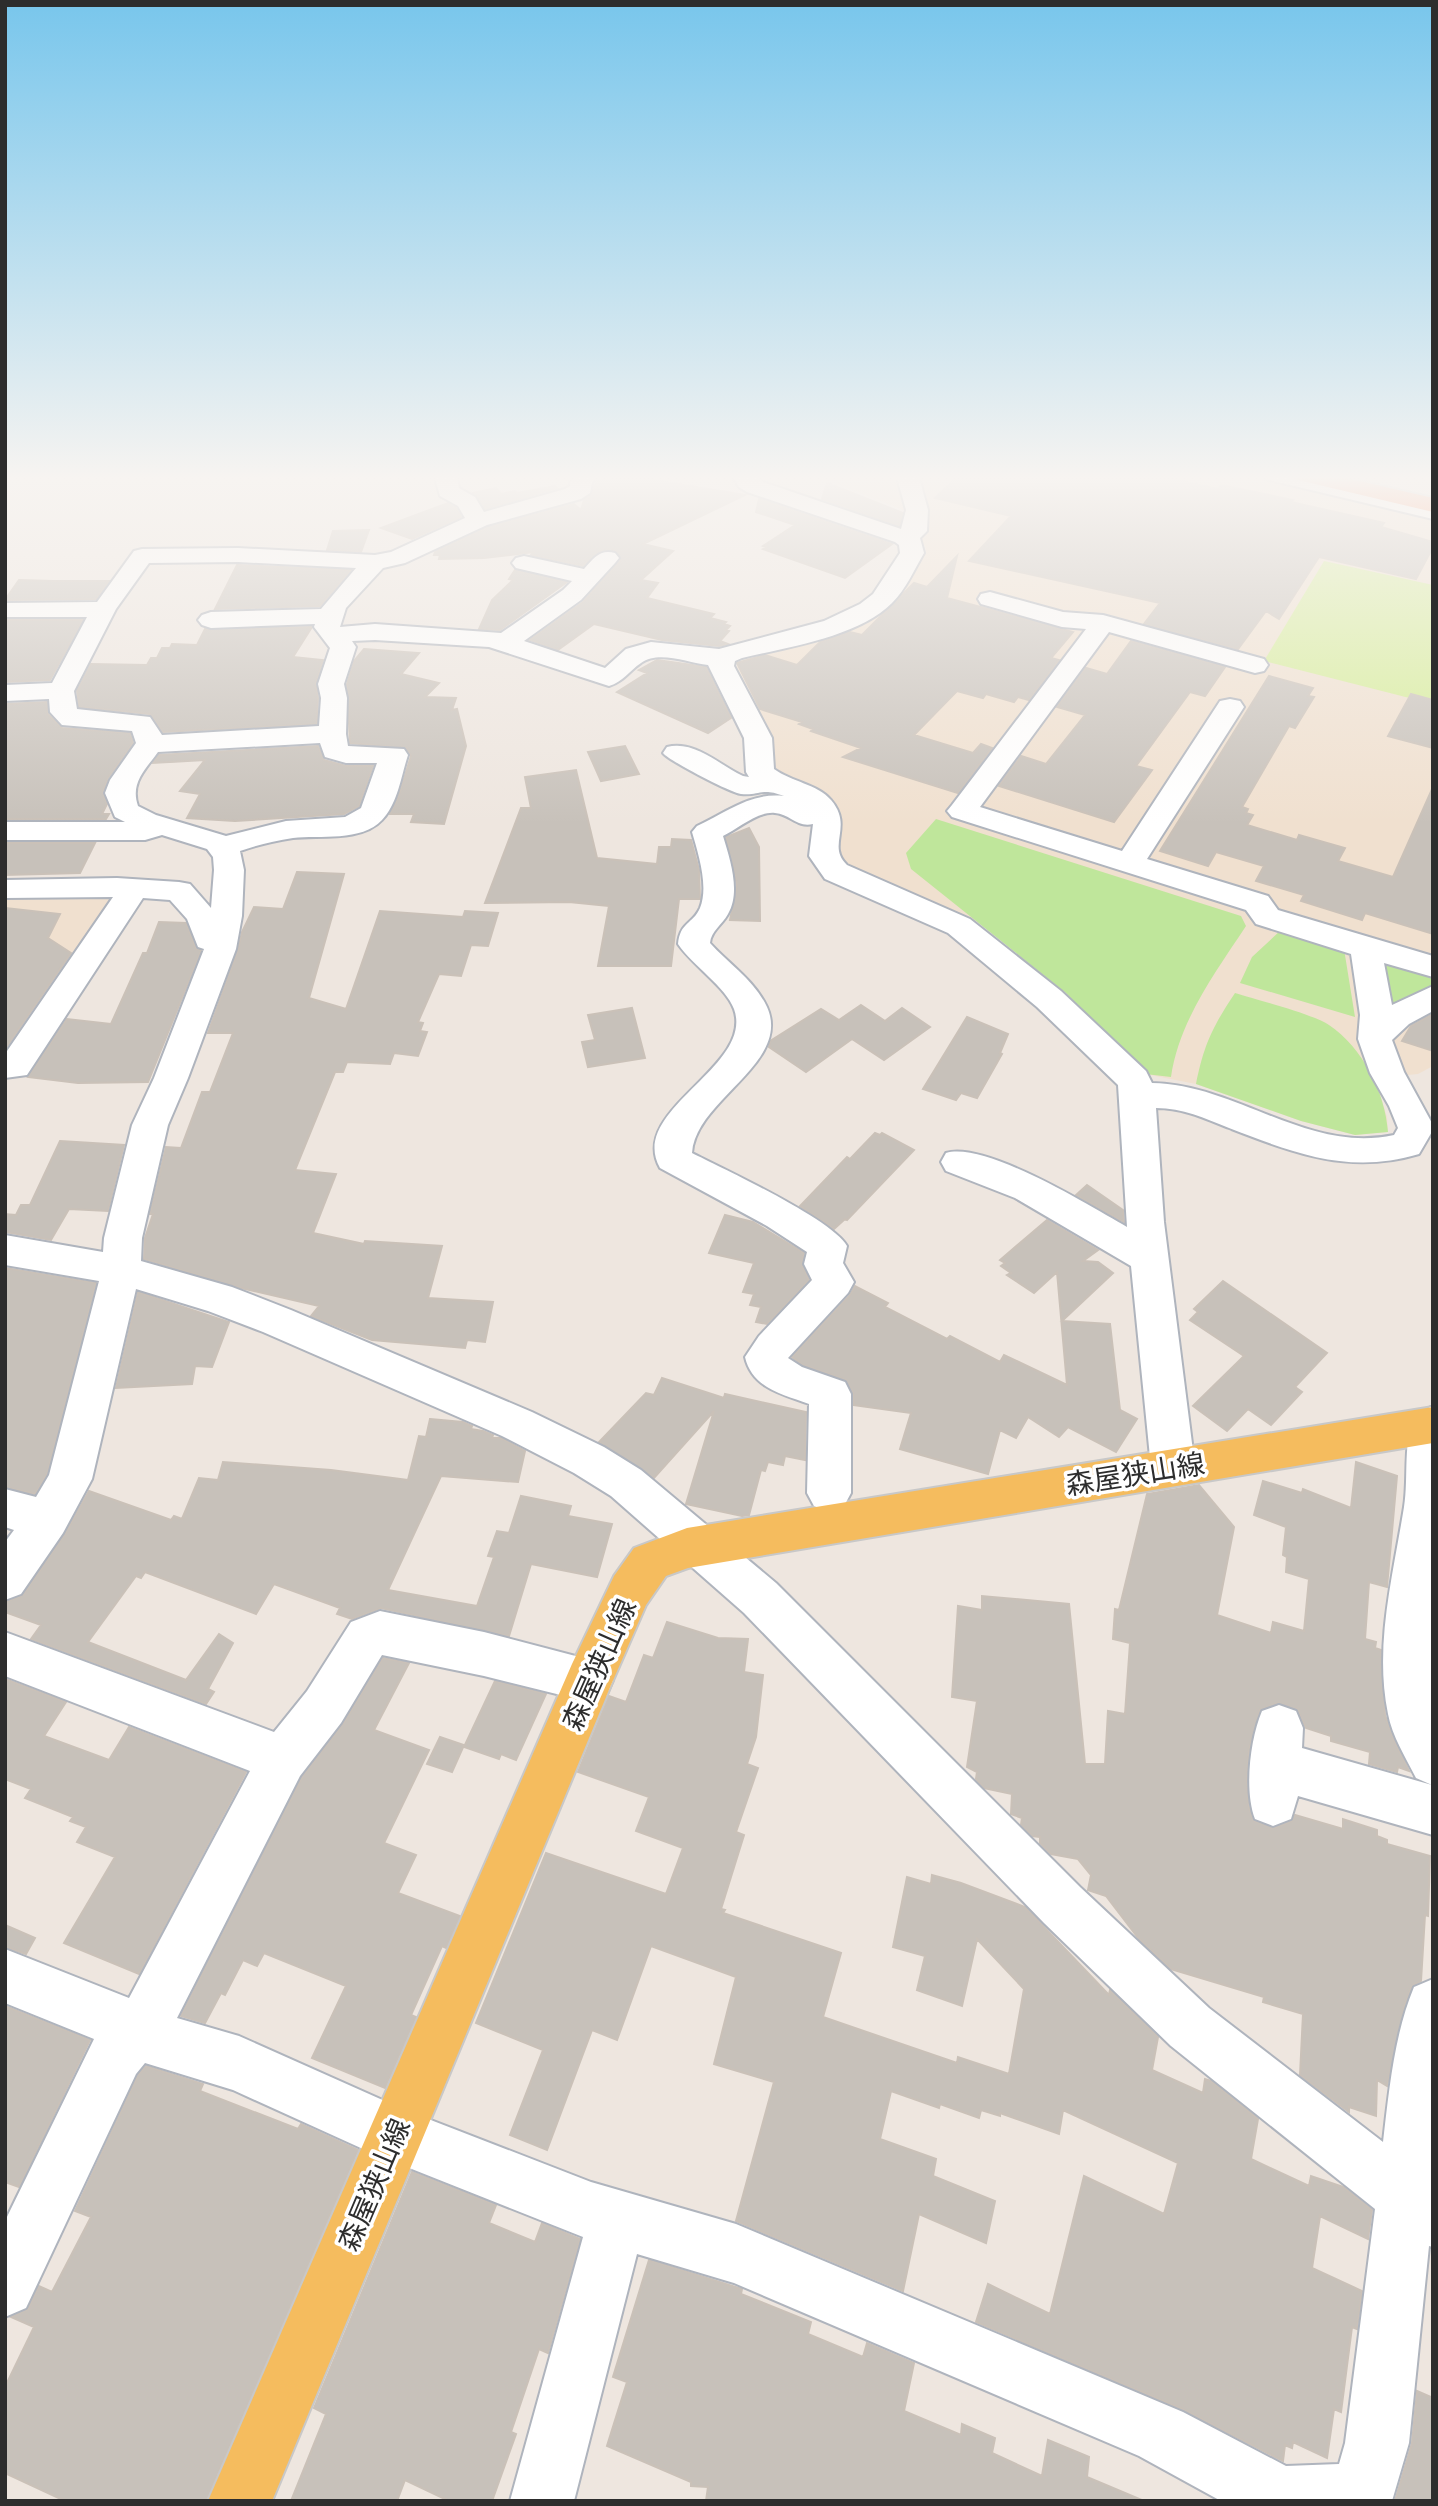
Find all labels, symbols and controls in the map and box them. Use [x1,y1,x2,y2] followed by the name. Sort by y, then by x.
[1063,1445,1207,1501] street label: 森屋狭山線
[554,1593,642,1735] street label: 森屋狭山線
[330,2113,416,2255] street label: 森屋狭山線

